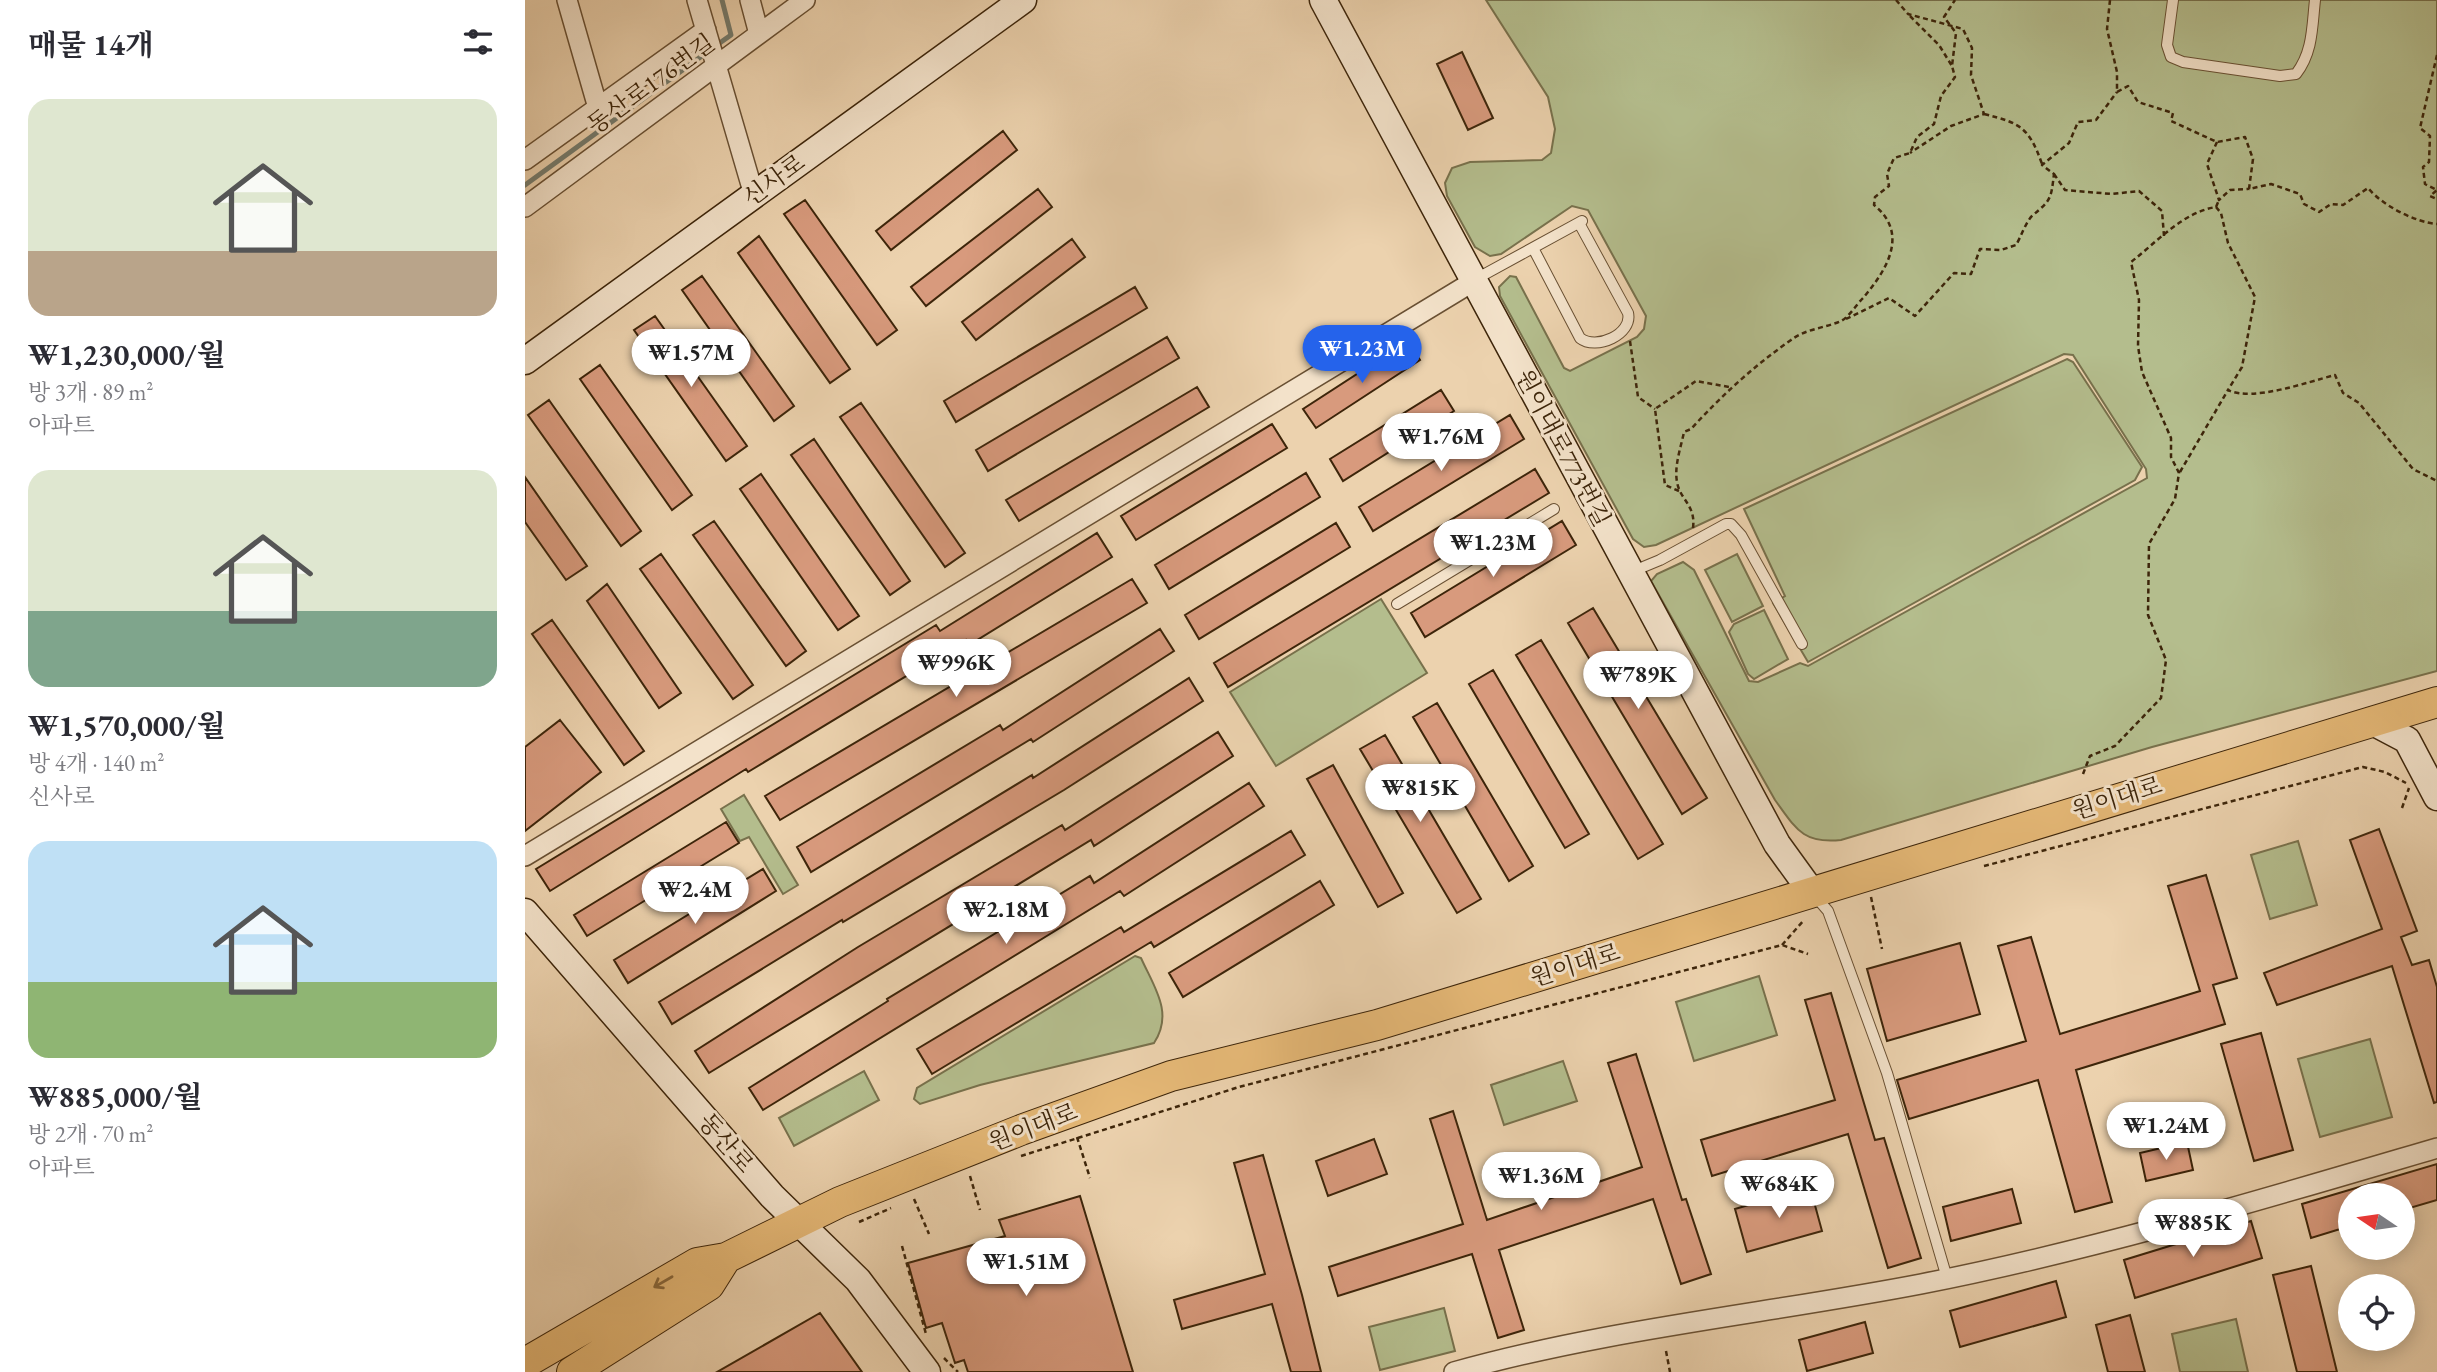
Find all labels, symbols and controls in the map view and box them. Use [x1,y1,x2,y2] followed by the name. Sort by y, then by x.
[459,23,497,61] icon: filters
[28,25,154,64] text: 매물 14개
[581,27,721,140] street label: 동산로176번길
[200,145,326,271] icon: home
[736,147,811,213] street label: 신사로
[1305,326,1419,385] pin: ₩1.23M
[634,330,748,389] pin: ₩1.57M
[1319,333,1405,363] text: ₩1.23M
[28,335,226,374] text: ₩1,230,000/월
[648,337,734,367] text: ₩1.57M
[1509,364,1618,532] street label: 원이대로773번길
[28,377,153,407] text: 방 3개 · 89 m²
[28,410,95,440] text: 아파트
[1384,414,1498,473] pin: ₩1.76M
[1398,421,1484,451] text: ₩1.76M
[200,516,326,642] icon: home
[1436,520,1550,579] pin: ₩1.23M
[1450,527,1536,557] text: ₩1.23M
[907,640,1005,699] pin: ₩996K
[917,647,995,677] text: ₩996K
[1589,652,1687,711] pin: ₩789K
[1599,659,1677,689] text: ₩789K
[28,706,226,745] text: ₩1,570,000/월
[28,748,164,778] text: 방 4개 · 140 m²
[1371,764,1469,824] pin: ₩815K
[2068,769,2166,826] street label: 원이대로
[1381,772,1459,802] text: ₩815K
[28,781,95,811] text: 신사로
[646,866,744,926] pin: ₩2.4M
[658,874,732,904] text: ₩2.4M
[949,886,1063,946] pin: ₩2.18M
[200,887,326,1013] icon: home
[963,894,1049,924] text: ₩2.18M
[1526,936,1624,993] street label: 원이대로
[28,1077,202,1116] text: ₩885,000/월
[984,1095,1082,1158] street label: 원이대로
[2109,1102,2223,1162] pin: ₩1.24M
[692,1106,761,1179] street label: 동산로
[2123,1110,2209,1140] text: ₩1.24M
[28,1119,153,1149] text: 방 2개 · 70 m²
[28,1152,95,1182] text: 아파트
[1484,1152,1598,1212] pin: ₩1.36M
[1498,1160,1584,1190] text: ₩1.36M
[1730,1160,1828,1220] pin: ₩684K
[1740,1168,1818,1198] text: ₩684K
[2338,1183,2415,1260] north arrow
[2338,1183,2415,1351] map controls
[2144,1200,2242,1259] pin: ₩885K
[2154,1207,2232,1237] text: ₩885K
[969,1238,1083,1298] pin: ₩1.51M
[983,1246,1069,1276] text: ₩1.51M
[2338,1274,2415,1351] button: locate
[653,1276,674,1289] one-way arrow

